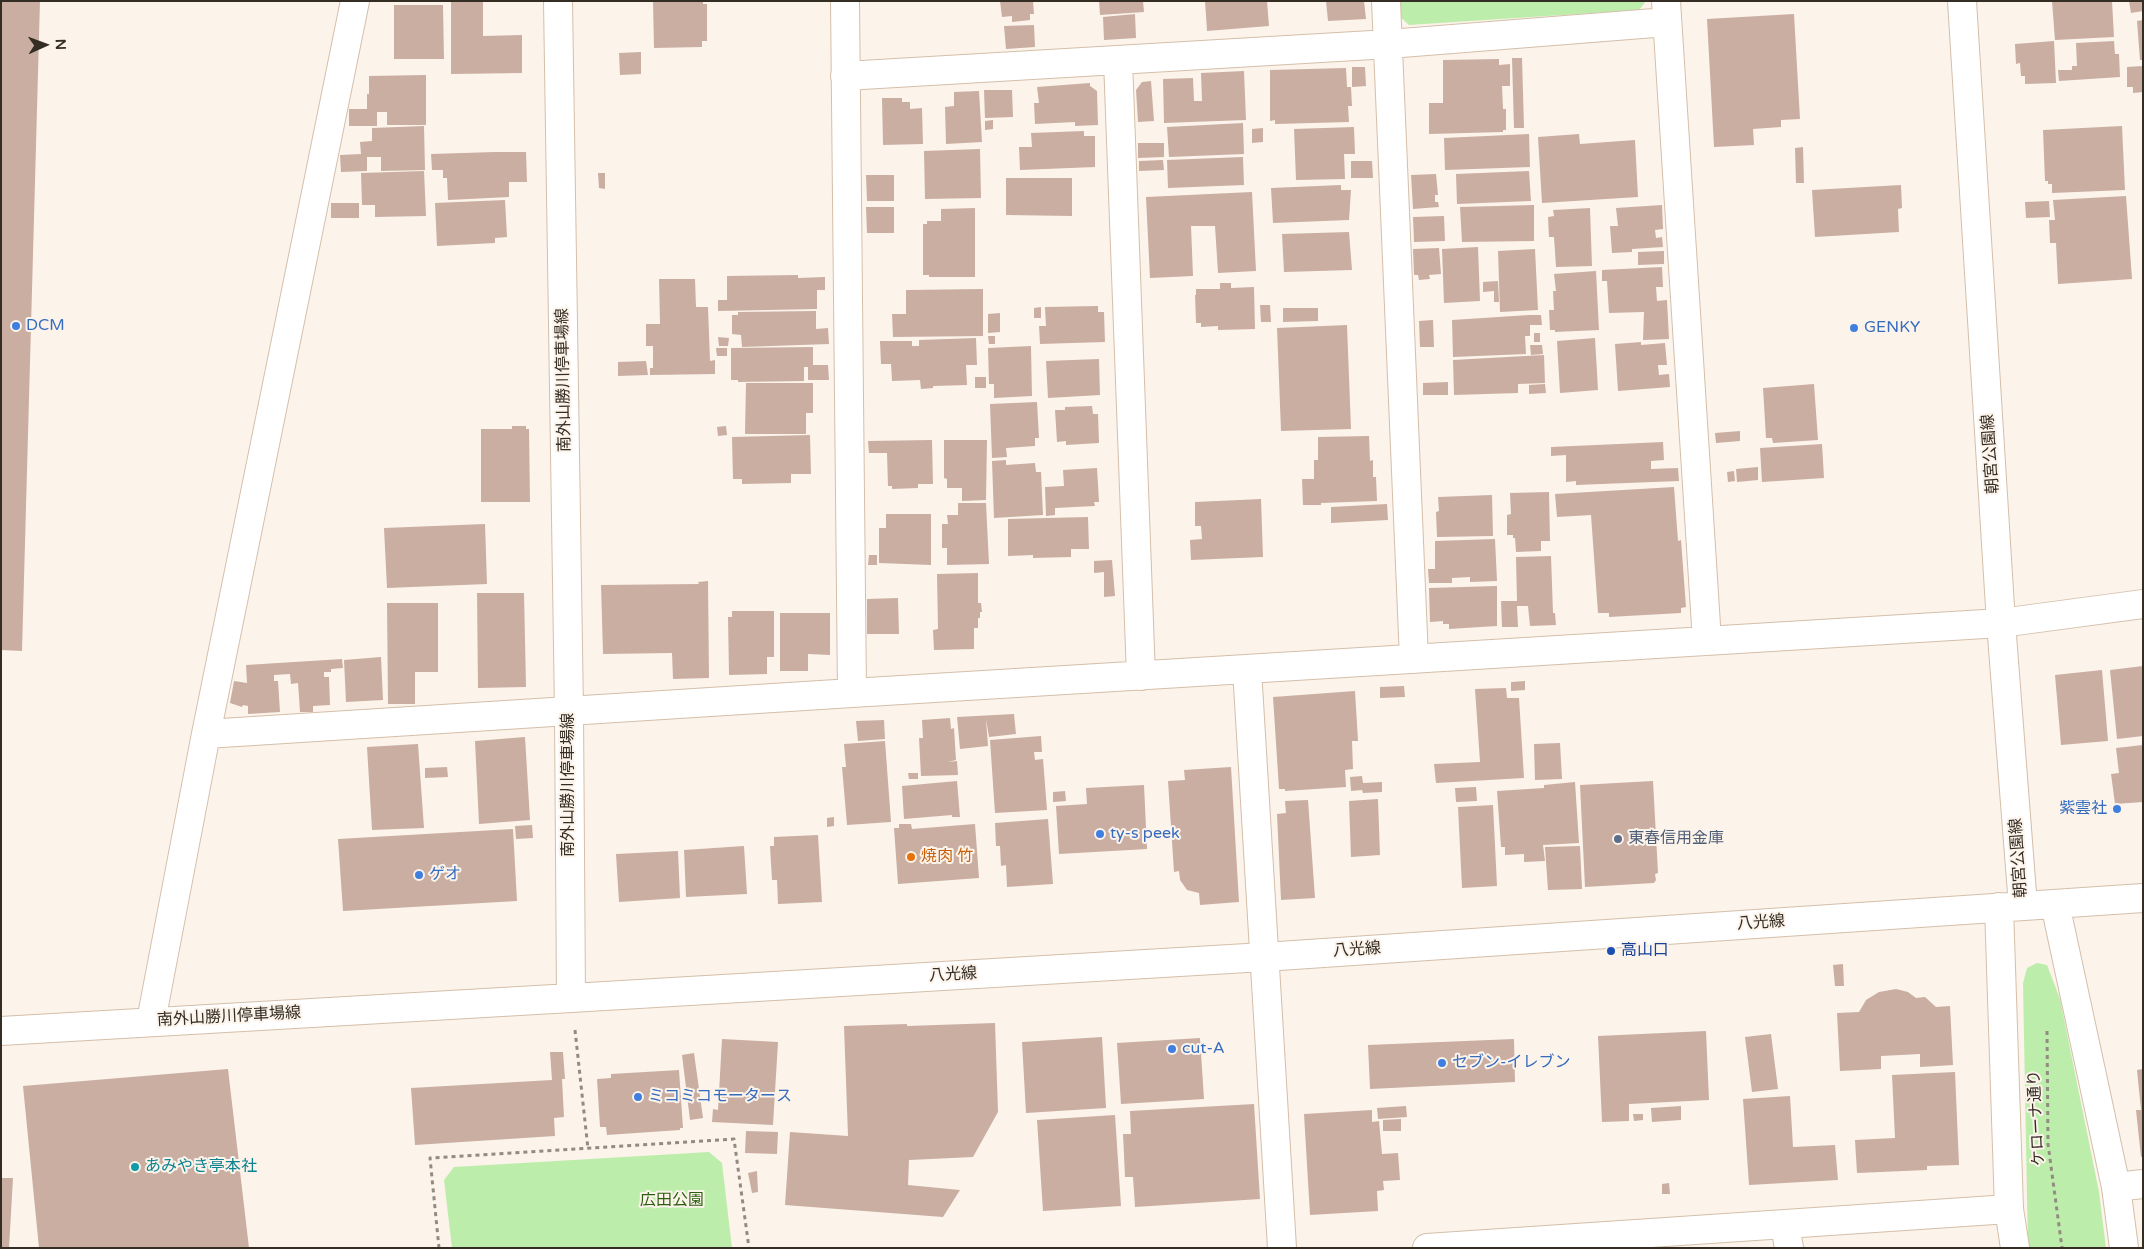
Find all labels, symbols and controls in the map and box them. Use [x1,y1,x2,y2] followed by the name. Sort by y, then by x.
[20,20,70,70] north arrow
[52,39,69,50] text: N
[553,308,575,452] street label: 南外山勝川停車場線
[26,316,65,336] place label: DCM
[1864,318,1920,338] place label: GENKY
[10,320,22,332] marker: DCM
[1848,322,1860,334] marker: GENKY
[1979,413,2003,495] street label: 朝宮公園線
[559,713,579,857] street label: 南外山勝川停車場線
[2059,799,2107,819] place label: 紫雲社
[2111,803,2123,815] marker: 紫雲社
[2007,817,2031,899] street label: 朝宮公園線
[1110,824,1180,844] place label: ty-s peek
[1094,828,1106,840] marker: ty-s peek
[1628,829,1724,849] place label: 東春信用金庫
[1612,833,1624,845] marker: 東春信用金庫
[921,847,973,867] place label: 焼肉 竹
[905,851,917,863] marker: 焼肉 竹
[429,865,461,885] place label: ゲオ
[413,869,425,881] marker: ゲオ
[1736,912,1786,934] street label: 八光線
[1332,939,1382,961] street label: 八光線
[1621,941,1669,961] place label: 高山口
[1605,945,1617,957] marker: 高山口
[929,964,977,986] street label: 八光線
[157,1004,301,1030] street label: 南外山勝川停車場線
[1182,1039,1225,1059] place label: cut-A
[1166,1043,1178,1055] marker: cut-A
[1452,1053,1571,1073] place label: セブン-イレブン
[1436,1057,1448,1069] marker: セブン-イレブン
[2025,1070,2049,1166] street label: ケローナ通り
[648,1087,792,1107] place label: ミコミコモータース
[632,1091,644,1103] marker: ミコミコモータース
[145,1157,257,1177] place label: あみやき亭本社
[129,1161,141,1173] marker: あみやき亭本社
[640,1191,704,1211] park label: 広田公園

